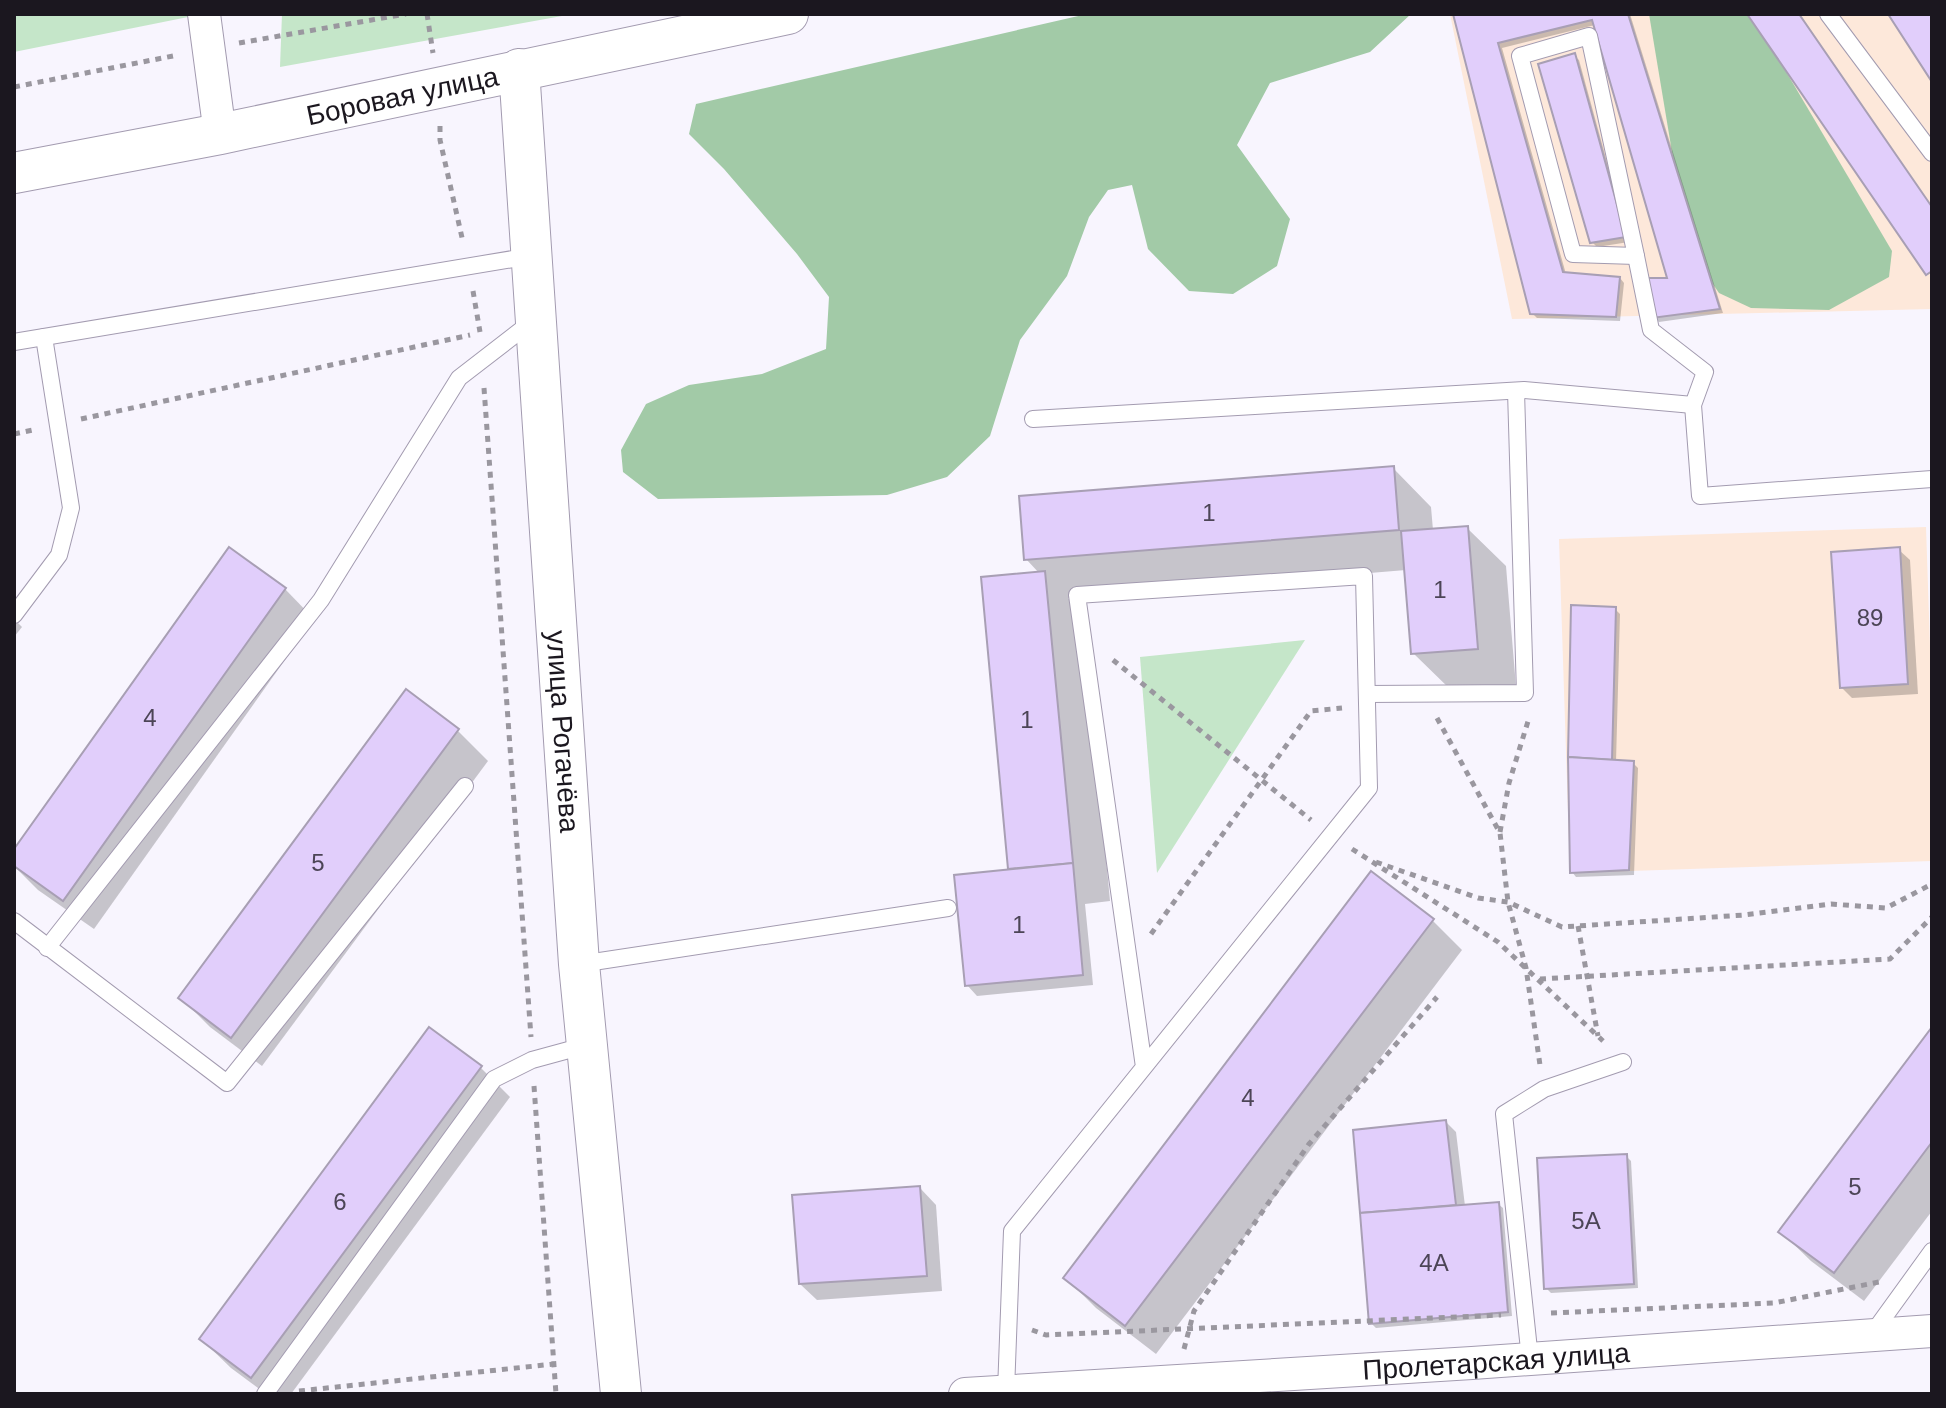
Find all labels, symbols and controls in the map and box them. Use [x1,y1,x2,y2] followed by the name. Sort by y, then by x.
[304,61,502,131] street label: Боровая улица
[1202,499,1216,526] house number: 1
[1433,576,1447,603] house number: 1
[1857,604,1883,631] house number: 89
[541,629,585,834] street label: улица Рогачёва
[143,704,157,731] house number: 4
[1020,706,1034,733] house number: 1
[311,849,325,876] house number: 5
[1012,911,1026,938] house number: 1
[1241,1084,1255,1111] house number: 4
[1848,1173,1862,1200] house number: 5
[333,1188,347,1215] house number: 6
[1571,1207,1601,1234] house number: 5А
[1419,1249,1449,1276] house number: 4А
[1361,1337,1631,1386] street label: Пролетарская улица

